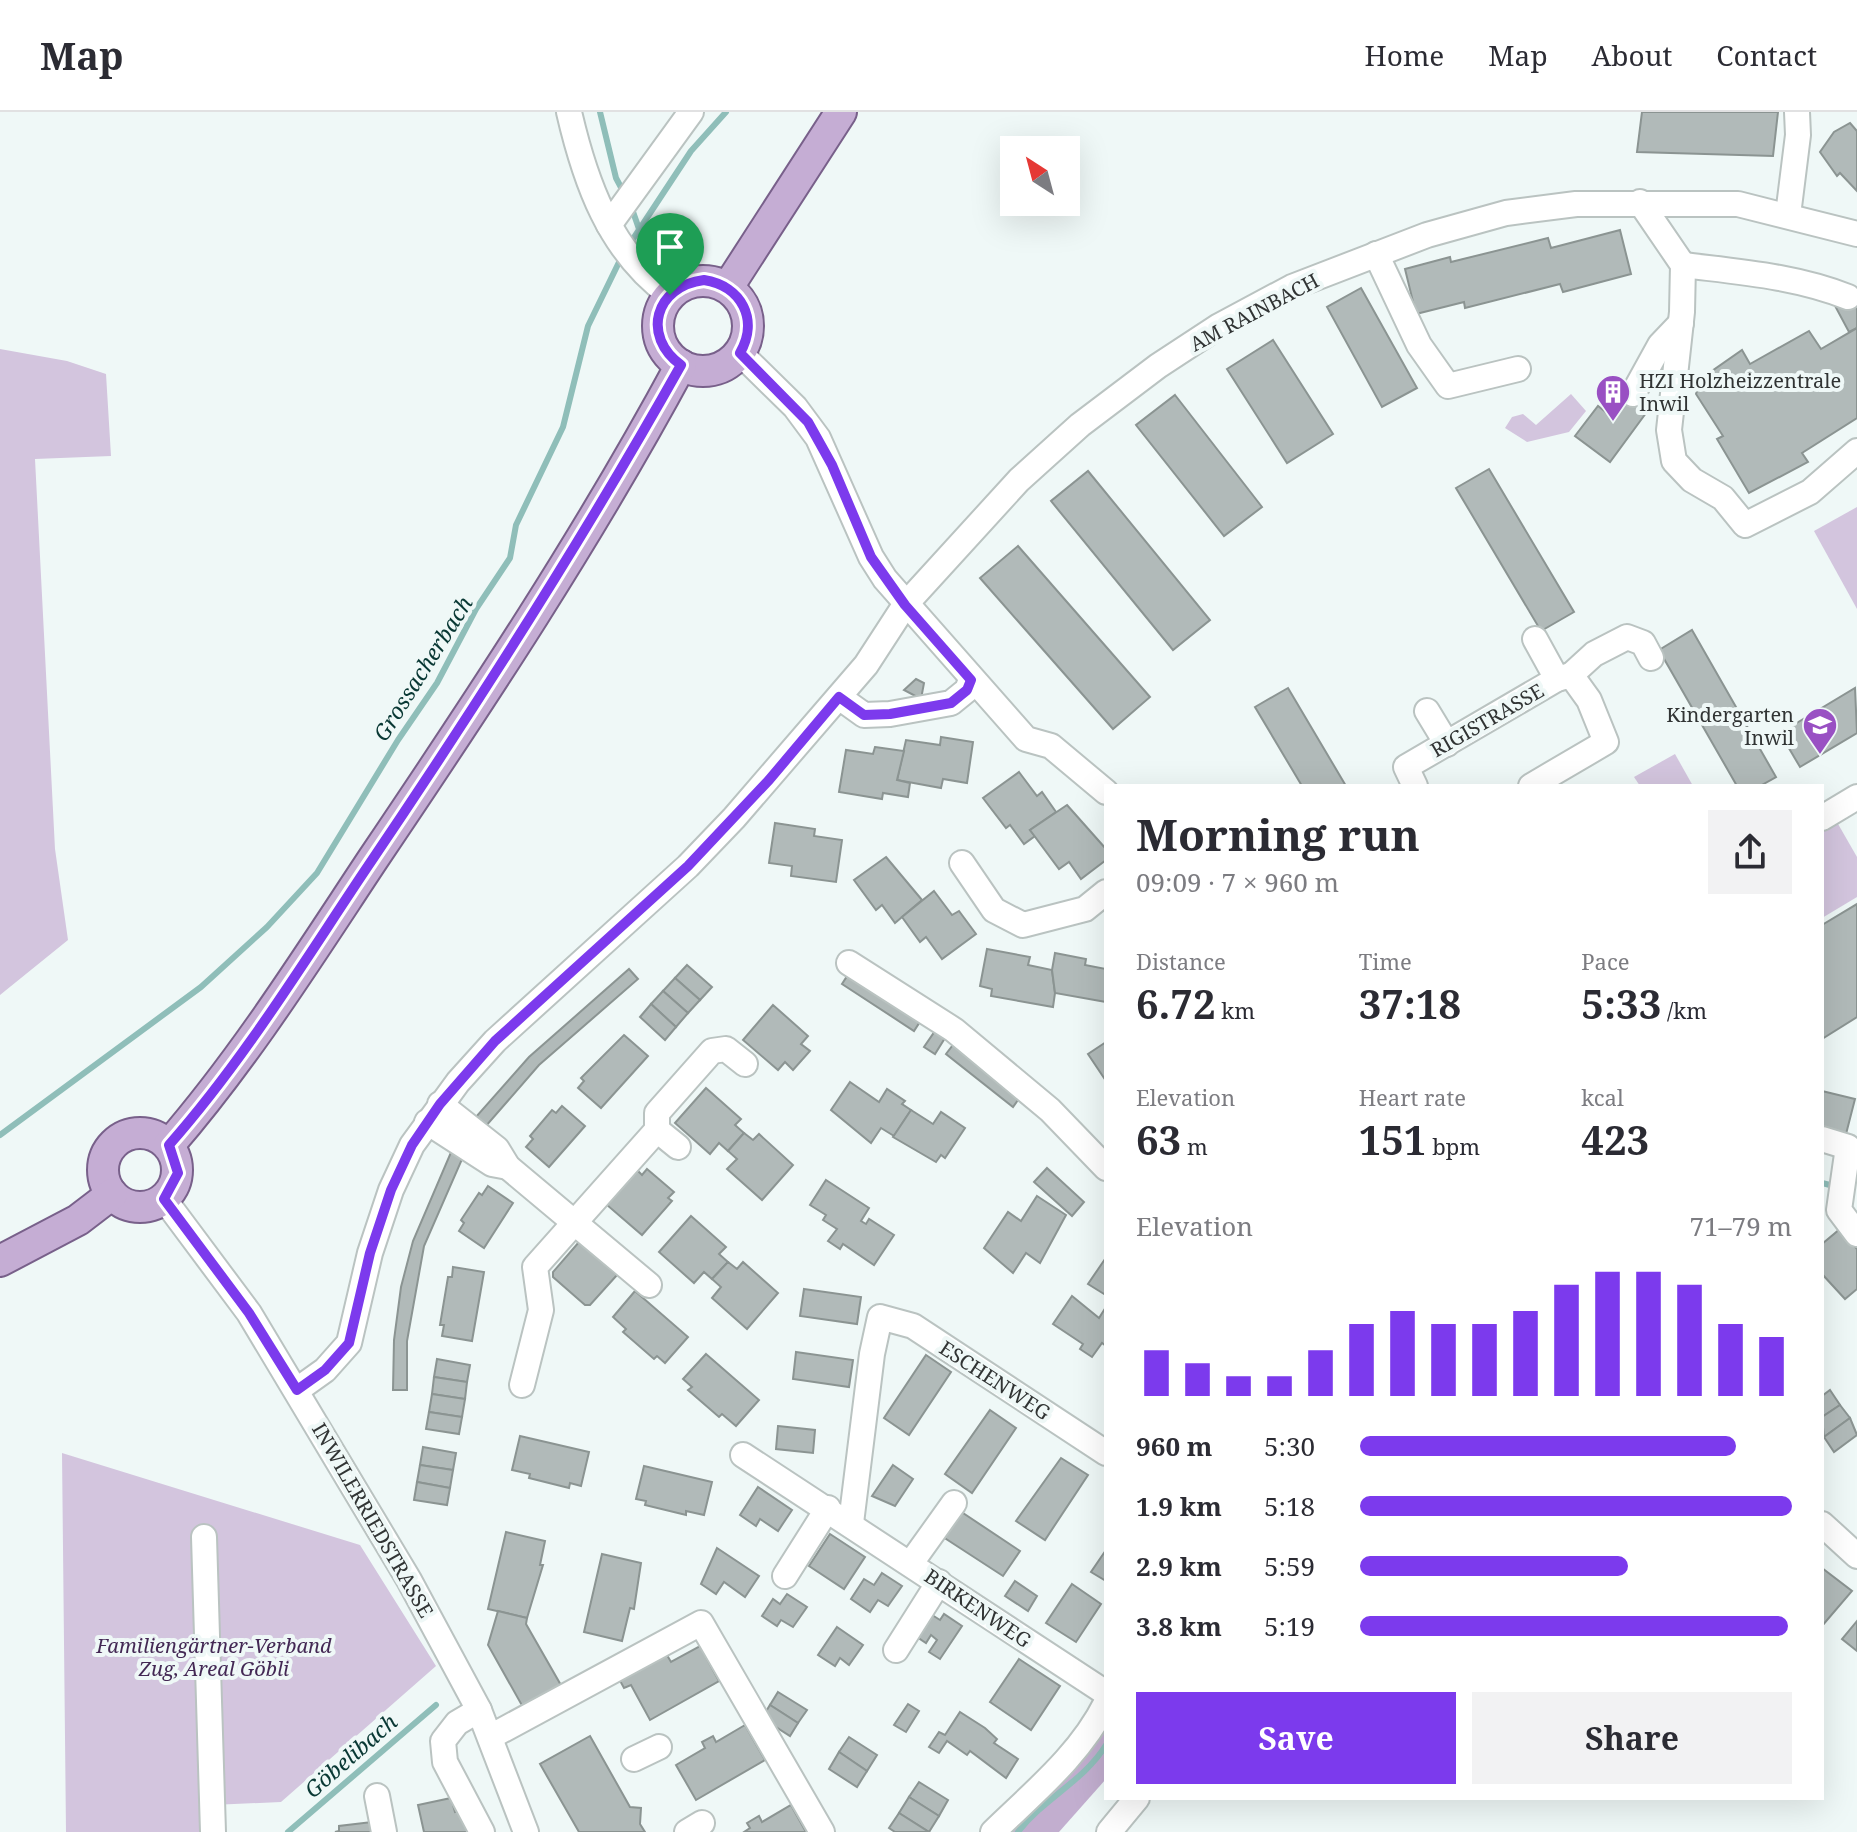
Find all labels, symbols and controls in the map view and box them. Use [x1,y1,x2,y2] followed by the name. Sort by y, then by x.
[40,29,124,81] text: Map
[1365,36,1444,74] text: Home
[1488,36,1548,74] text: Map
[1592,36,1672,74] text: About
[1716,36,1817,74] text: Contact
[1000,136,1080,216] north arrow
[1000,136,1080,216] map controls
[636,213,704,295] pin
[648,225,692,269] icon: arrive
[1185,267,1323,357] street label: AM RAINBACH
[1639,367,1841,417] place label: HZI Holzheizzentrale Inwil
[1594,373,1632,423] building icon: HZI Holzheizzentrale Inwil
[365,590,479,746] water label: Grossacherbach
[1426,677,1548,763] street label: RIGISTRASSE
[1666,701,1794,751] place label: Kindergarten Inwil
[1801,706,1839,756] school or university icon: Kindergarten Inwil
[1136,804,1420,864] text: Morning run
[1708,810,1792,894] button: share
[1136,864,1339,900] text: 09:09 · 7 × 960 m
[1136,946,1226,976] text: Distance
[1359,946,1412,976] text: Time
[1581,946,1630,976] text: Pace
[1136,976,1216,1031] text: 6.72
[1359,976,1461,1031] text: 37:18
[1581,976,1661,1031] text: 5:33
[1216,995,1255,1025] text: km
[1661,995,1707,1025] text: /km
[1136,1082,1235,1112] text: Elevation
[1359,1082,1466,1112] text: Heart rate
[1581,1082,1624,1112] text: kcal
[1136,1112,1181,1167] text: 63
[1359,1112,1426,1167] text: 151
[1581,1112,1649,1167] text: 423
[1181,1131,1208,1161] text: m
[1426,1131,1480,1161] text: bpm
[1136,1208,1253,1244] text: Elevation
[1690,1208,1792,1244] text: 71–79 m
[934,1334,1056,1426] street label: ESCHENWEG
[306,1418,440,1622] street label: INWILERRIEDSTRASSE
[1136,1428,1212,1464] text: 960 m
[1264,1428,1315,1464] text: 5:30
[1136,1488,1222,1524] text: 1.9 km
[1264,1488,1315,1524] text: 5:18
[1136,1548,1222,1584] text: 2.9 km
[1264,1548,1315,1584] text: 5:59
[919,1562,1037,1654] street label: BIRKENWEG
[1136,1608,1222,1644] text: 3.8 km
[1264,1608,1315,1644] text: 5:19
[95,1632,332,1682] park label: Familiengärtner-Verband Zug, Areal Göbli
[1136,1692,1456,1784] button: Save
[1472,1692,1792,1784] button: Share
[297,1706,403,1804] water label: Göbelibach

